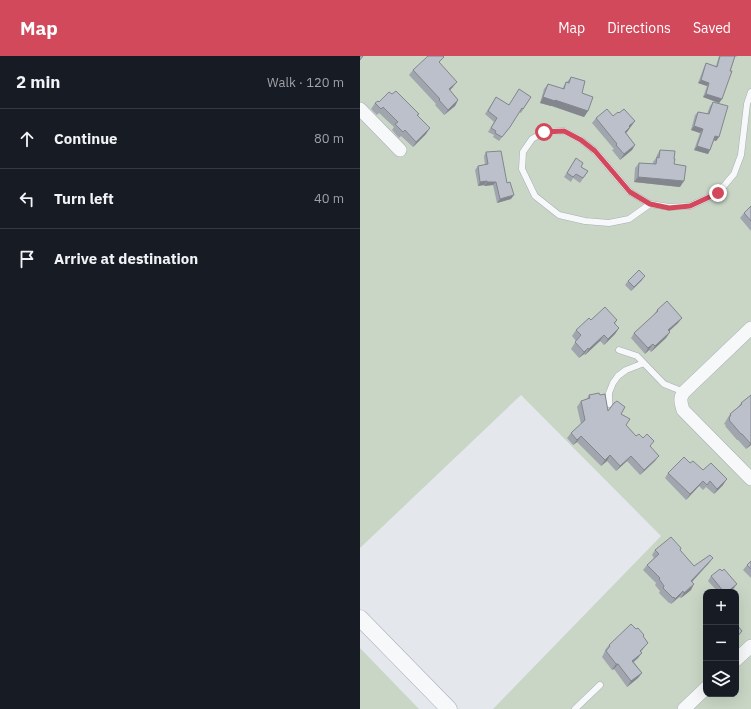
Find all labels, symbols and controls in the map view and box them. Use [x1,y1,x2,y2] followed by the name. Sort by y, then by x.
[20,16,58,40] text: Map
[558,19,585,37] text: Map
[607,19,671,37] text: Directions
[693,19,731,37] text: Saved
[16,71,60,93] text: 2 min
[267,74,344,91] text: Walk · 120 m
[535,123,553,141] route start
[16,128,38,150] icon: ahead
[54,129,118,148] text: Continue
[314,130,344,147] text: 80 m
[709,184,727,202] route end
[16,188,38,210] icon: left
[54,189,114,208] text: Turn left
[314,190,344,207] text: 40 m
[16,248,38,270] icon: arrive
[54,249,198,268] text: Arrive at destination
[703,589,739,697] map controls
[703,589,739,625] button: +
[703,625,739,661] button: −
[703,661,739,697] button: layers

